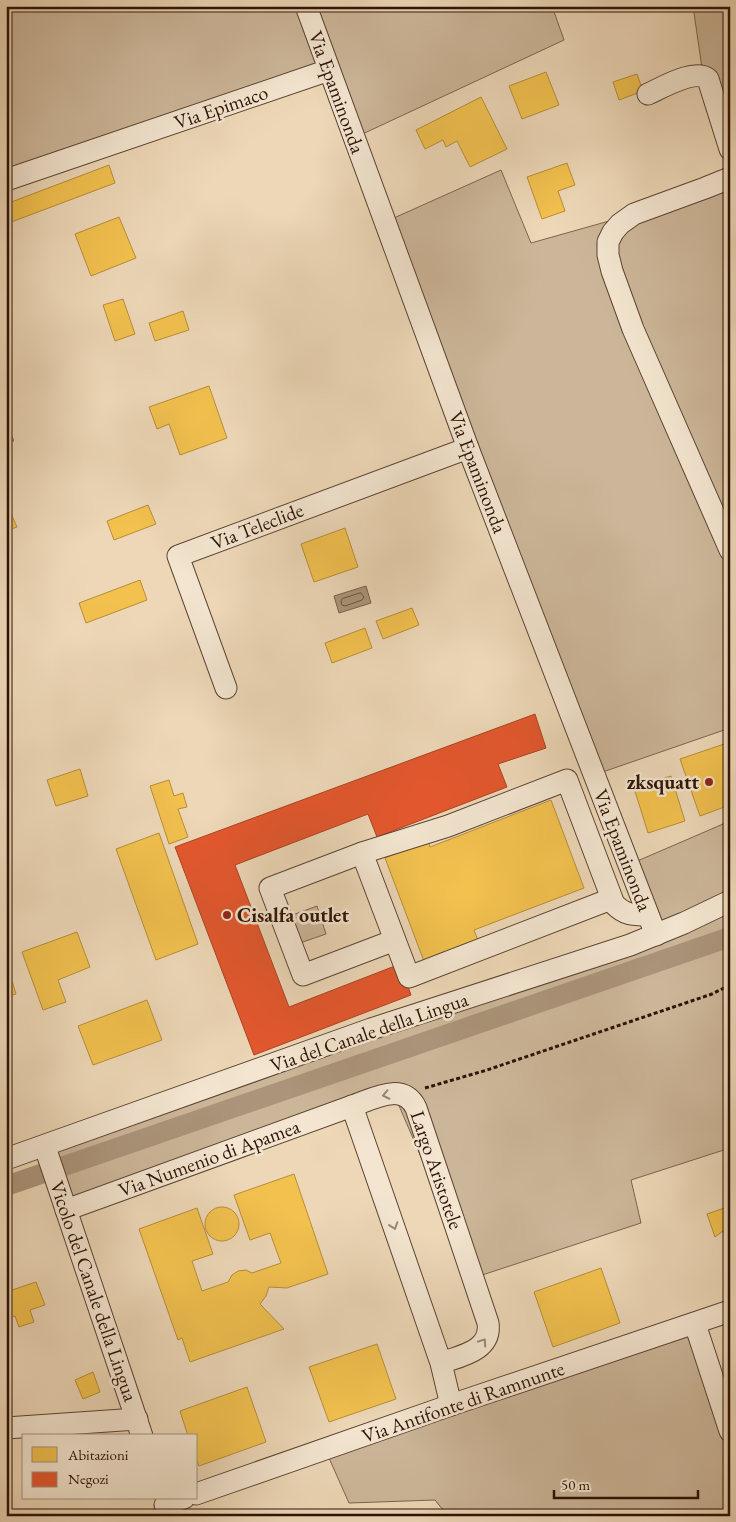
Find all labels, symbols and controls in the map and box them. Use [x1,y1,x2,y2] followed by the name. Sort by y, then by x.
[303,27,371,157] street label: Via Epaminonda
[171,79,271,135] street label: Via Epimaco
[443,407,513,537] street label: Via Epaminonda
[207,496,307,556] street label: Via Teleclide
[627,769,699,795] place label: zksquatt
[703,776,715,788] marker: zksquatt
[588,785,658,915] street label: Via Epaminonda
[237,902,349,928] place label: Cisalfa outlet
[221,909,233,921] marker: Cisalfa outlet
[267,986,471,1078] street label: Via del Canale della Lingua
[381,1089,390,1100] one-way arrow
[405,1107,469,1233] street label: Largo Aristotele
[115,1113,303,1203] street label: Via Numenio di Apamea
[44,1177,144,1405] street label: Vicolo del Canale della Lingua
[388,1221,398,1230] one-way arrow
[476,1338,486,1347] one-way arrow
[358,1355,568,1449] street label: Via Antifonte di Ramnunte
[22,1434,198,1500] legend
[67,1445,129,1464] text: Abitazioni
[554,1467,697,1499] scale bar
[68,1469,109,1488] text: Negozi
[561,1475,590,1494] text: 50 m

